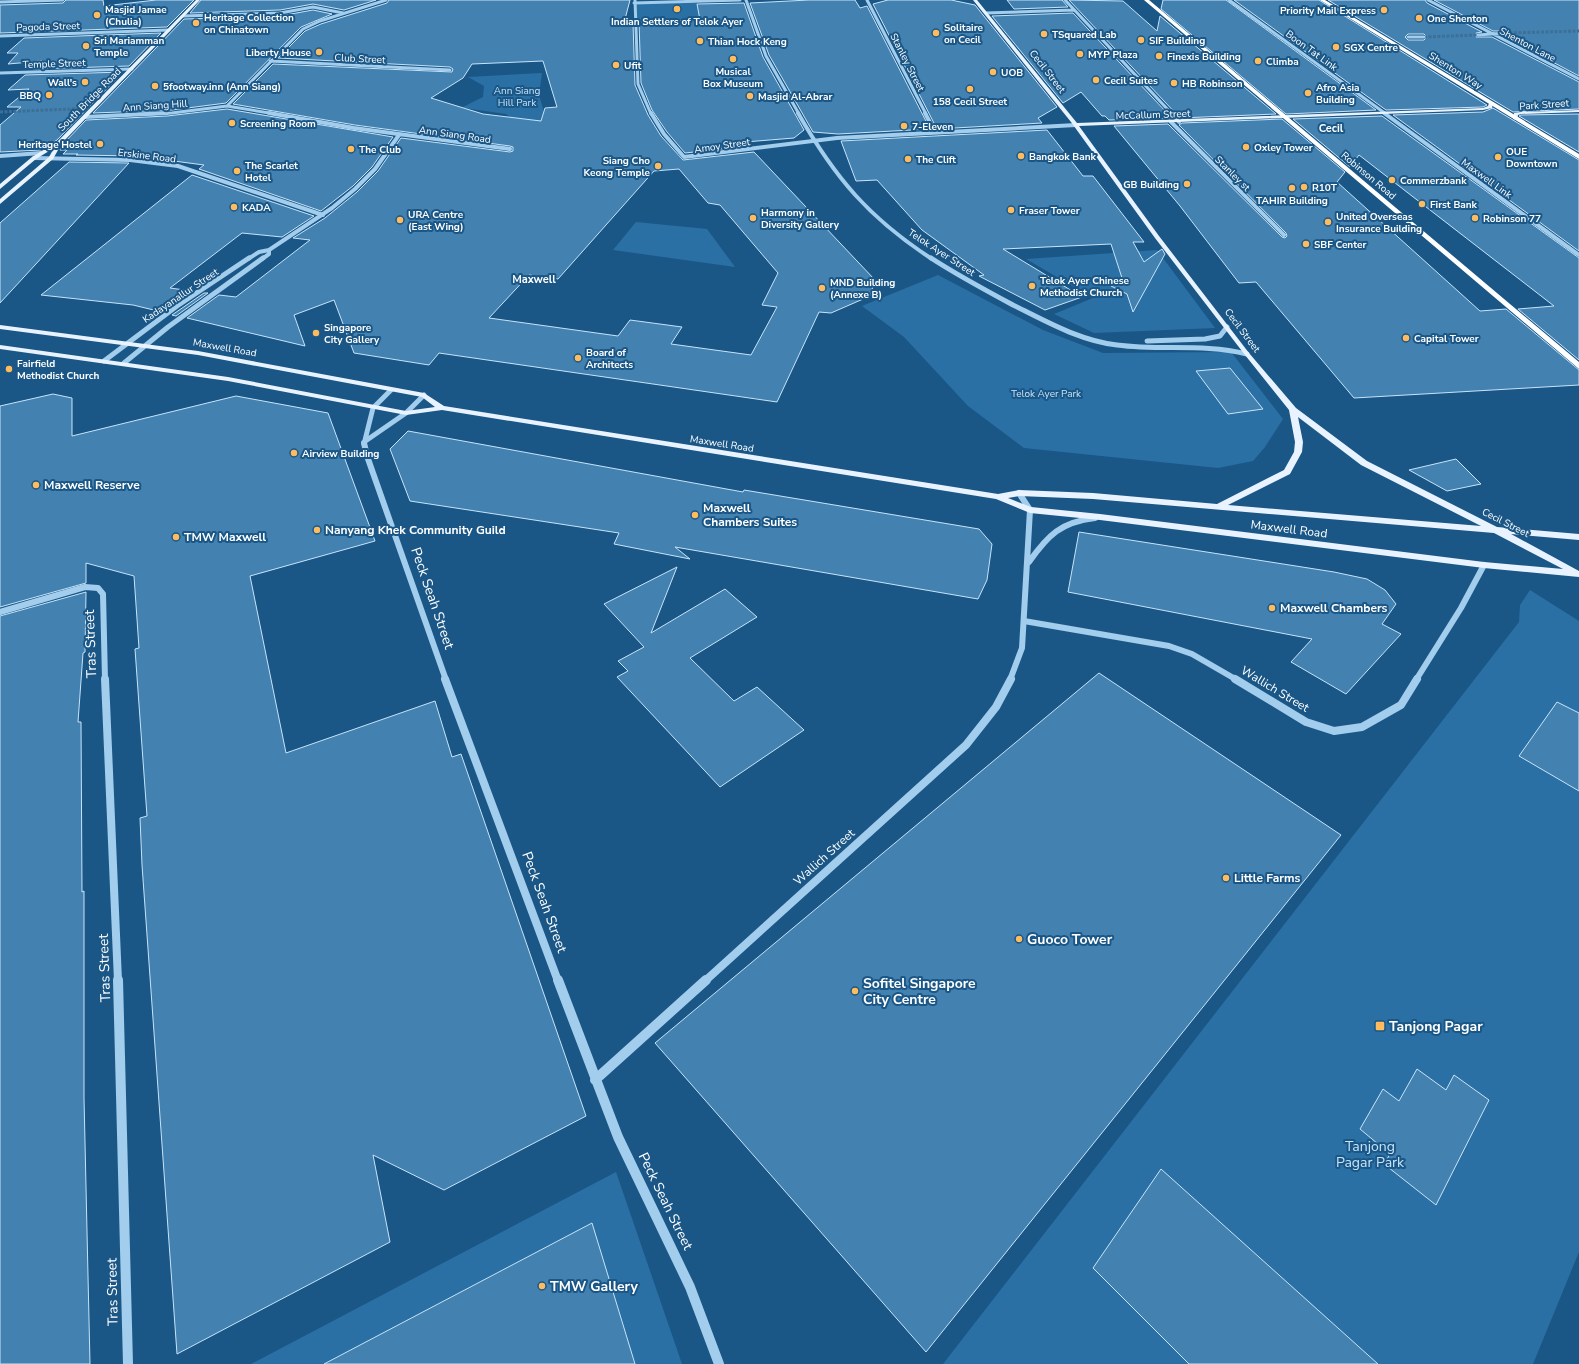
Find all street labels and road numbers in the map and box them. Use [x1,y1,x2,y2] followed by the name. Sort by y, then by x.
[16,19,81,35] street label: Pagoda Street
[1497,24,1558,66] street label: Shenton Lane
[1283,27,1341,75] street label: Boon Tat Link
[886,31,928,94] street label: Stanley Street
[1026,47,1069,97] street label: Cecil Street
[1426,49,1486,93] street label: Shenton Way
[334,51,386,67] street label: Club Street
[22,56,86,72] street label: Temple Street
[55,65,125,135] street label: South Bridge Road
[1519,96,1570,114] street label: Park Street
[122,97,188,115] street label: Ann Siang Hill
[1115,107,1191,123] street label: McCallum Street
[418,123,492,147] street label: Ann Siang Road
[693,135,751,157] street label: Amoy Street
[117,145,177,167] street label: Erskine Road
[1338,149,1399,203] street label: Robinson Road
[1212,153,1253,195] street label: Stanley st
[1458,156,1515,203] street label: Maxwell Link
[905,226,978,280] street label: Telok Ayer Street
[140,265,222,326] street label: Kadayanallur Street
[1221,306,1264,356] street label: Cecil Street
[192,335,258,360] street label: Maxwell Road
[689,432,755,456] street label: Maxwell Road
[1479,505,1532,541] street label: Cecil Street
[1250,516,1328,542] street label: Maxwell Road
[406,545,459,652] street label: Peck Seah Street
[80,609,101,678] street label: Tras Street
[1238,662,1313,716] street label: Wallich Street
[790,825,859,889] street label: Wallich Street
[517,849,572,955] street label: Peck Seah Street
[94,933,115,1002] street label: Tras Street
[634,1149,697,1253] street label: Peck Seah Street
[102,1258,123,1326] street label: Tras Street

